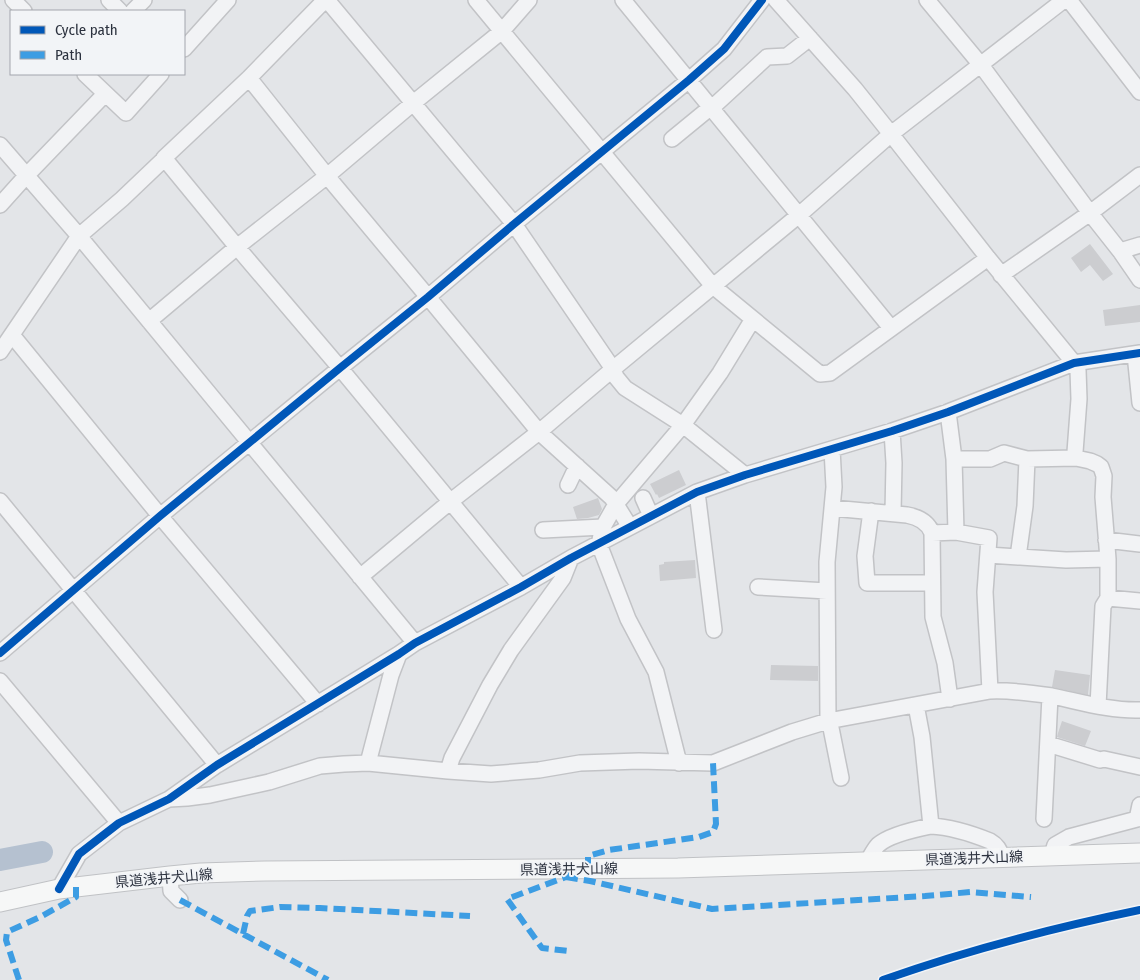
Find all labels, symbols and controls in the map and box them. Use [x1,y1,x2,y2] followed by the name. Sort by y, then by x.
[10,10,185,75] legend
[55,21,118,39] text: Cycle path
[55,46,82,64] text: Path
[925,848,1023,869] street label: 県道浅井犬山線
[520,860,618,879] street label: 県道浅井犬山線
[114,866,214,891] street label: 県道浅井犬山線

